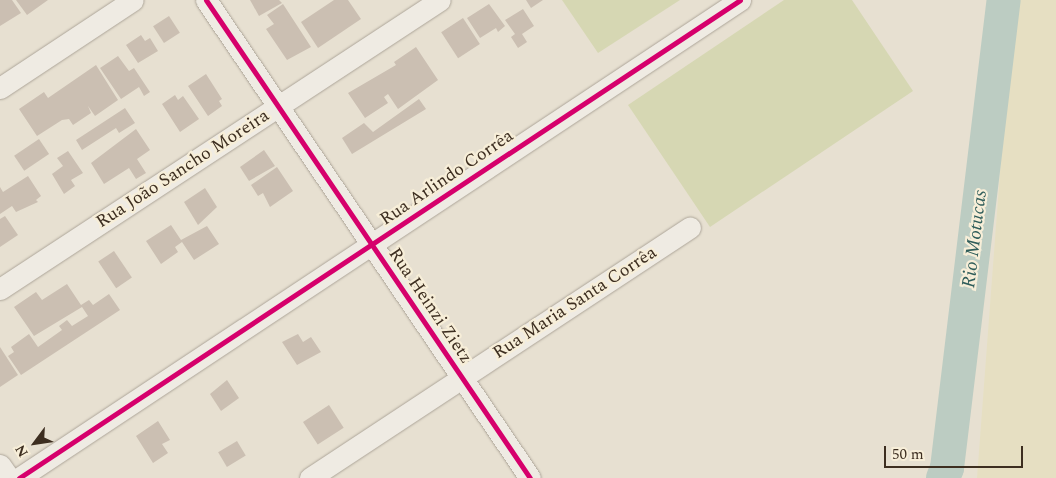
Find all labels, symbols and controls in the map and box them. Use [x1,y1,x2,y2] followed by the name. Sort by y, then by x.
[92,105,274,233] street label: Rua João Sancho Moreira
[376,125,518,231] street label: Rua Arlindo Corrêa
[958,189,992,289] water label: Rio Motucas
[489,242,661,364] street label: Rua Maria Santa Corrêa
[383,244,477,368] street label: Rua Heinzi Zietz
[10,418,60,468] north arrow
[886,436,1025,468] scale bar
[10,441,34,461] text: N
[892,443,924,466] text: 50 m

